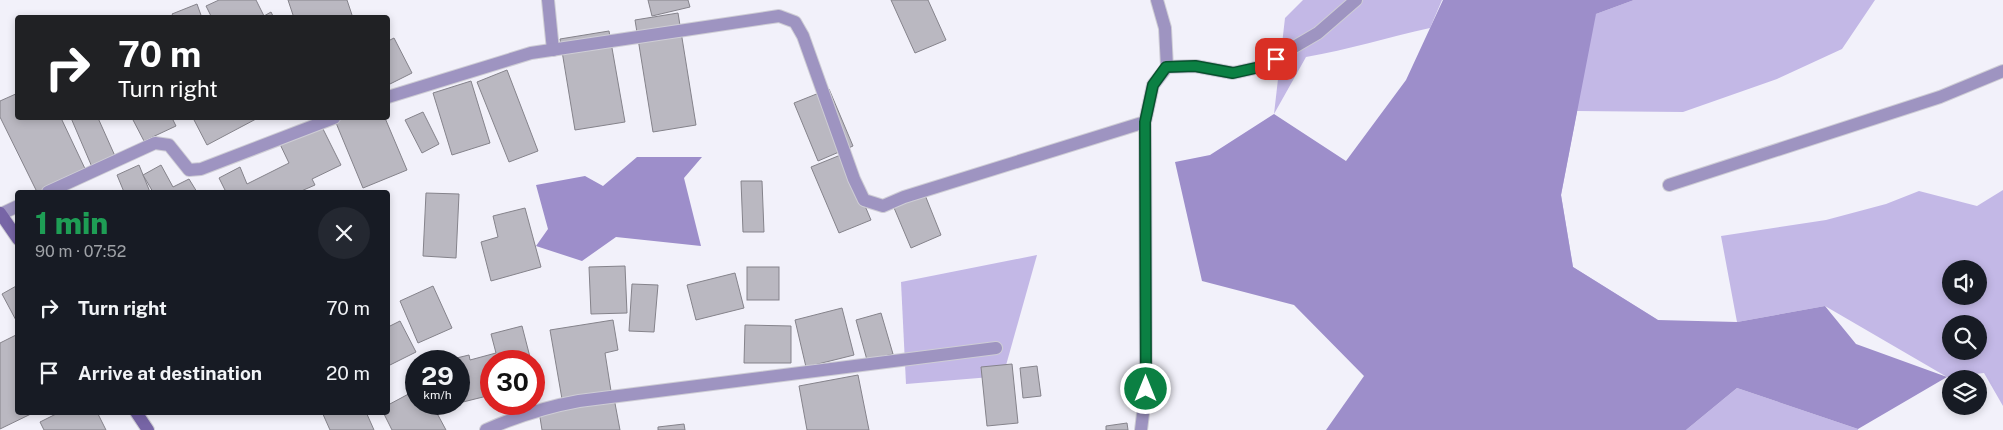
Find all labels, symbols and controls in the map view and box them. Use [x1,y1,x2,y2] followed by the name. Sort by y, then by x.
[118,34,201,75] text: 70 m
[35,35,100,100] icon: right
[1255,38,1297,80] pin
[1262,45,1290,73] icon: arrive
[118,76,218,102] text: Turn right
[35,205,108,241] text: 1 min
[318,207,370,259] button: close
[35,242,126,261] text: 90 m · 07:52
[1942,260,1987,415] map controls
[1942,260,1987,305] button: sound
[35,294,63,322] icon: right
[78,297,167,319] text: Turn right
[326,297,370,319] text: 70 m
[1942,315,1987,360] button: search
[480,350,545,415] speed limit sign: 30
[35,359,63,387] icon: arrive
[421,361,454,391] text: 29
[78,362,262,384] text: Arrive at destination
[326,362,370,384] text: 20 m
[1119,362,1171,414] position arrow
[1942,370,1987,415] button: layers
[423,388,452,402] text: km/h

